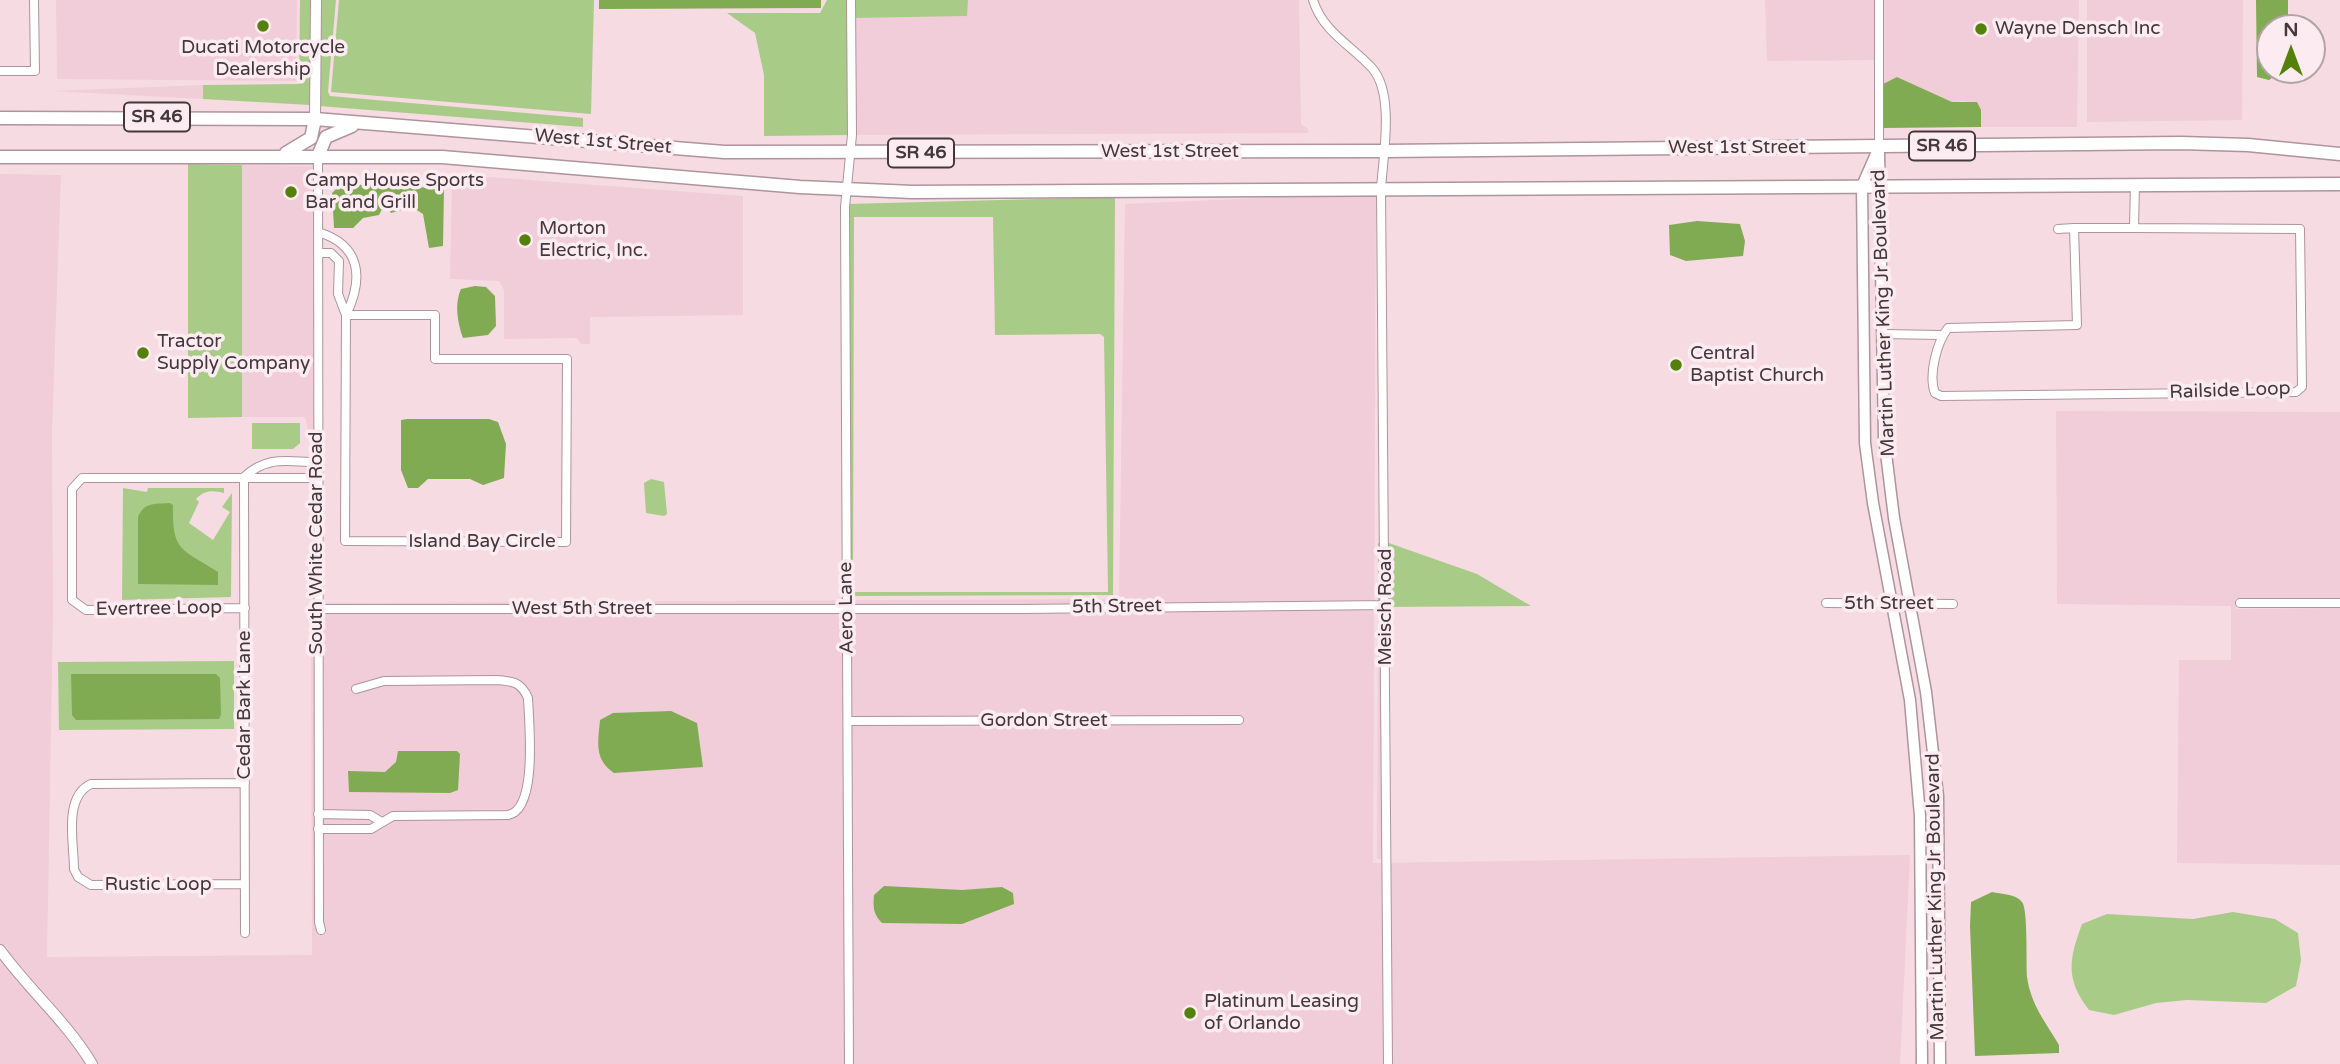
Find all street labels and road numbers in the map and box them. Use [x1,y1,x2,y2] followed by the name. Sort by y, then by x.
[124,103,190,132] road number: SR 46
[533,125,673,159] street label: West 1st Street
[1909,132,1975,160] road number: SR 46
[1668,137,1806,159] street label: West 1st Street
[888,138,954,168] road number: SR 46
[1101,141,1239,163] street label: West 1st Street
[1868,169,1900,457] street label: Martin Luther King Jr Boulevard
[2169,377,2291,405] street label: Railside Loop
[306,431,328,655] street label: South White Cedar Road
[408,531,556,553] street label: Island Bay Circle
[1375,548,1397,666] street label: Meisch Road
[835,562,859,654] street label: Aero Lane
[1844,593,1934,615] street label: 5th Street
[1072,595,1162,619] street label: 5th Street
[96,596,222,622] street label: Evertree Loop
[512,598,652,620] street label: West 5th Street
[234,631,256,779] street label: Cedar Bark Lane
[980,710,1108,732] street label: Gordon Street
[1922,753,1950,1041] street label: Martin Luther King Jr Boulevard
[104,874,212,896] street label: Rustic Loop

